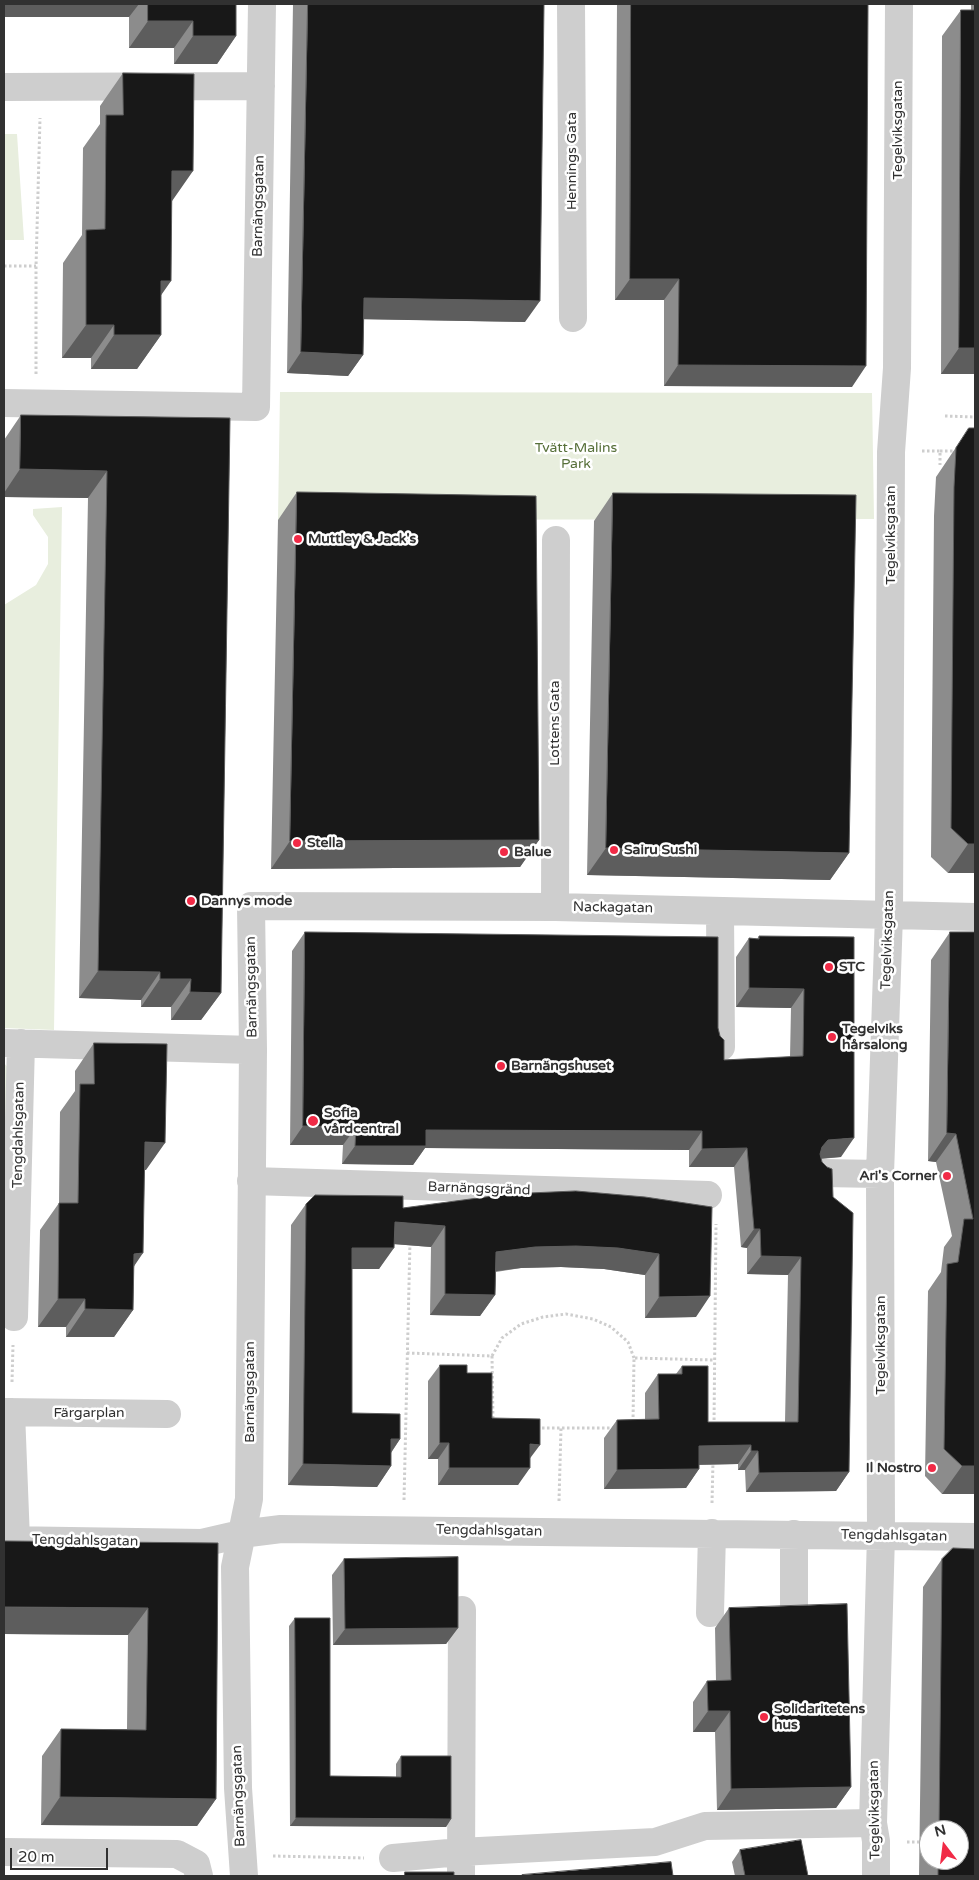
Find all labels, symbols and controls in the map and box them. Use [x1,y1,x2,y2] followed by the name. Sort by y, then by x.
[890,80,906,180] street label: Tegelviksgatan
[564,112,580,210] street label: Hennings Gata
[250,155,268,257] street label: Barnängsgatan
[535,440,617,472] park label: Tvätt-Malins Park
[883,485,899,585] street label: Tegelviksgatan
[308,531,416,547] place label: Muttley & Jack's
[292,533,304,545] marker: Muttley & Jack's
[547,680,563,766] street label: Lottens Gata
[307,835,343,851] place label: Stella
[291,837,303,849] marker: Stella
[624,842,697,858] place label: Sairu Sushi
[514,844,552,860] place label: Balue
[608,844,620,856] marker: Sairu Sushi
[498,846,510,858] marker: Balue
[878,890,898,990] street label: Tegelviksgatan
[201,893,292,909] place label: Dannys mode
[185,895,197,907] marker: Dannys mode
[573,899,653,917] street label: Nackagatan
[243,936,261,1038] street label: Barnängsgatan
[839,959,865,975] place label: STC
[823,961,835,973] marker: STC
[842,1021,908,1054] place label: Tegelviks hårsalong
[826,1031,838,1043] marker: Tegelviks hårsalong
[511,1058,611,1074] place label: Barnängshuset
[495,1060,507,1072] marker: Barnängshuset
[10,1082,28,1188] street label: Tengdahlsgatan
[324,1105,399,1138] place label: Sofia vårdcentral
[306,1114,320,1128] marker: Sofia vårdcentral
[859,1168,937,1184] place label: Ari's Corner
[941,1170,953,1182] marker: Ari's Corner
[427,1179,531,1199] street label: Barnängsgränd
[873,1295,889,1395] street label: Tegelviksgatan
[242,1341,258,1443] street label: Barnängsgatan
[53,1405,125,1421] street label: Färgarplan
[866,1460,922,1476] place label: Il Nostro
[926,1462,938,1474] marker: Il Nostro
[436,1522,542,1540] street label: Tengdahlsgatan
[841,1527,947,1545] street label: Tengdahlsgatan
[32,1532,138,1550] street label: Tengdahlsgatan
[774,1701,865,1734] place label: Solidaritetens hus
[758,1711,770,1723] marker: Solidaritetens hus
[229,1745,249,1847] street label: Barnängsgatan
[866,1760,884,1860] street label: Tegelviksgatan
[919,1820,969,1870] north arrow
[933,1821,948,1841] text: N
[12,1838,110,1870] scale bar
[18,1848,55,1866] text: 20 m

